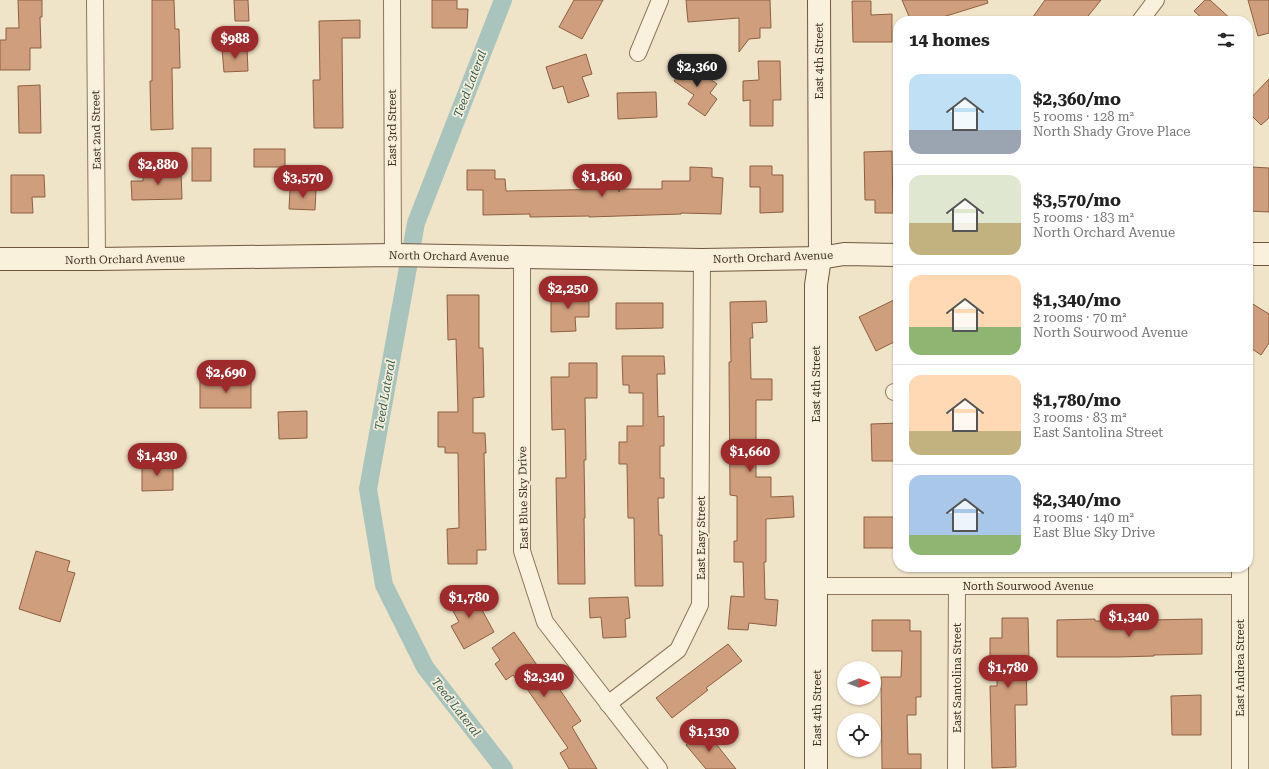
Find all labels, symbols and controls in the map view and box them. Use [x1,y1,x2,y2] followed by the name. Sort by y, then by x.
[813,23,826,99] street label: East 4th Street
[211,26,259,60] pin: $988
[1215,29,1237,51] icon: filters
[909,30,990,50] text: 14 homes
[220,31,250,46] text: $988
[451,48,489,120] water label: Teed Lateral
[664,54,730,88] pin: $2,360
[677,59,717,74] text: $2,360
[386,89,399,167] street label: East 3rd Street
[1033,89,1121,109] text: $2,360/mo
[89,90,104,170] street label: East 2nd Street
[941,90,989,138] icon: home
[1033,109,1134,124] text: 5 rooms · 128 m²
[1033,124,1190,139] text: North Shady Grove Place
[125,152,191,186] pin: $2,880
[138,157,178,172] text: $2,880
[569,164,635,198] pin: $1,860
[270,165,336,199] pin: $3,570
[582,169,622,184] text: $1,860
[283,170,323,185] text: $3,570
[1033,190,1121,210] text: $3,570/mo
[941,191,989,239] icon: home
[1033,210,1134,225] text: 5 rooms · 183 m²
[1033,225,1175,240] text: North Orchard Avenue
[389,249,509,264] street label: North Orchard Avenue
[713,249,833,266] street label: North Orchard Avenue
[65,252,185,267] street label: North Orchard Avenue
[535,276,601,310] pin: $2,250
[548,281,588,296] text: $2,250
[1033,290,1121,310] text: $1,340/mo
[941,291,989,339] icon: home
[1033,310,1127,325] text: 2 rooms · 70 m²
[1033,325,1188,340] text: North Sourwood Avenue
[810,346,823,422] street label: East 4th Street
[372,358,398,431] water label: Teed Lateral
[193,360,259,394] pin: $2,690
[206,365,246,380] text: $2,690
[1033,390,1121,410] text: $1,780/mo
[941,391,989,439] icon: home
[1033,410,1127,425] text: 3 rooms · 83 m²
[1033,425,1163,440] text: East Santolina Street
[717,439,783,473] pin: $1,660
[124,443,190,477] pin: $1,430
[730,444,770,459] text: $1,660
[516,446,531,550] street label: East Blue Sky Drive
[137,448,177,463] text: $1,430
[1033,490,1121,510] text: $2,340/mo
[941,491,989,539] icon: home
[695,496,708,580] street label: East Easy Street
[1033,510,1134,525] text: 4 rooms · 140 m²
[1033,525,1155,540] text: East Blue Sky Drive
[962,580,1094,593] street label: North Sourwood Avenue
[436,585,502,619] pin: $1,780
[449,590,489,605] text: $1,780
[1096,604,1162,638] pin: $1,340
[1109,609,1149,624] text: $1,340
[1234,619,1247,717] street label: East Andrea Street
[951,623,964,733] street label: East Santolina Street
[975,655,1041,689] pin: $1,780
[988,660,1028,675] text: $1,780
[837,661,881,705] north arrow
[837,661,881,757] map controls
[511,664,577,698] pin: $2,340
[524,669,564,684] text: $2,340
[811,670,824,746] street label: East 4th Street
[429,675,484,740] water label: Teed Lateral
[837,713,881,757] button: locate
[676,719,742,753] pin: $1,130
[689,724,729,739] text: $1,130

